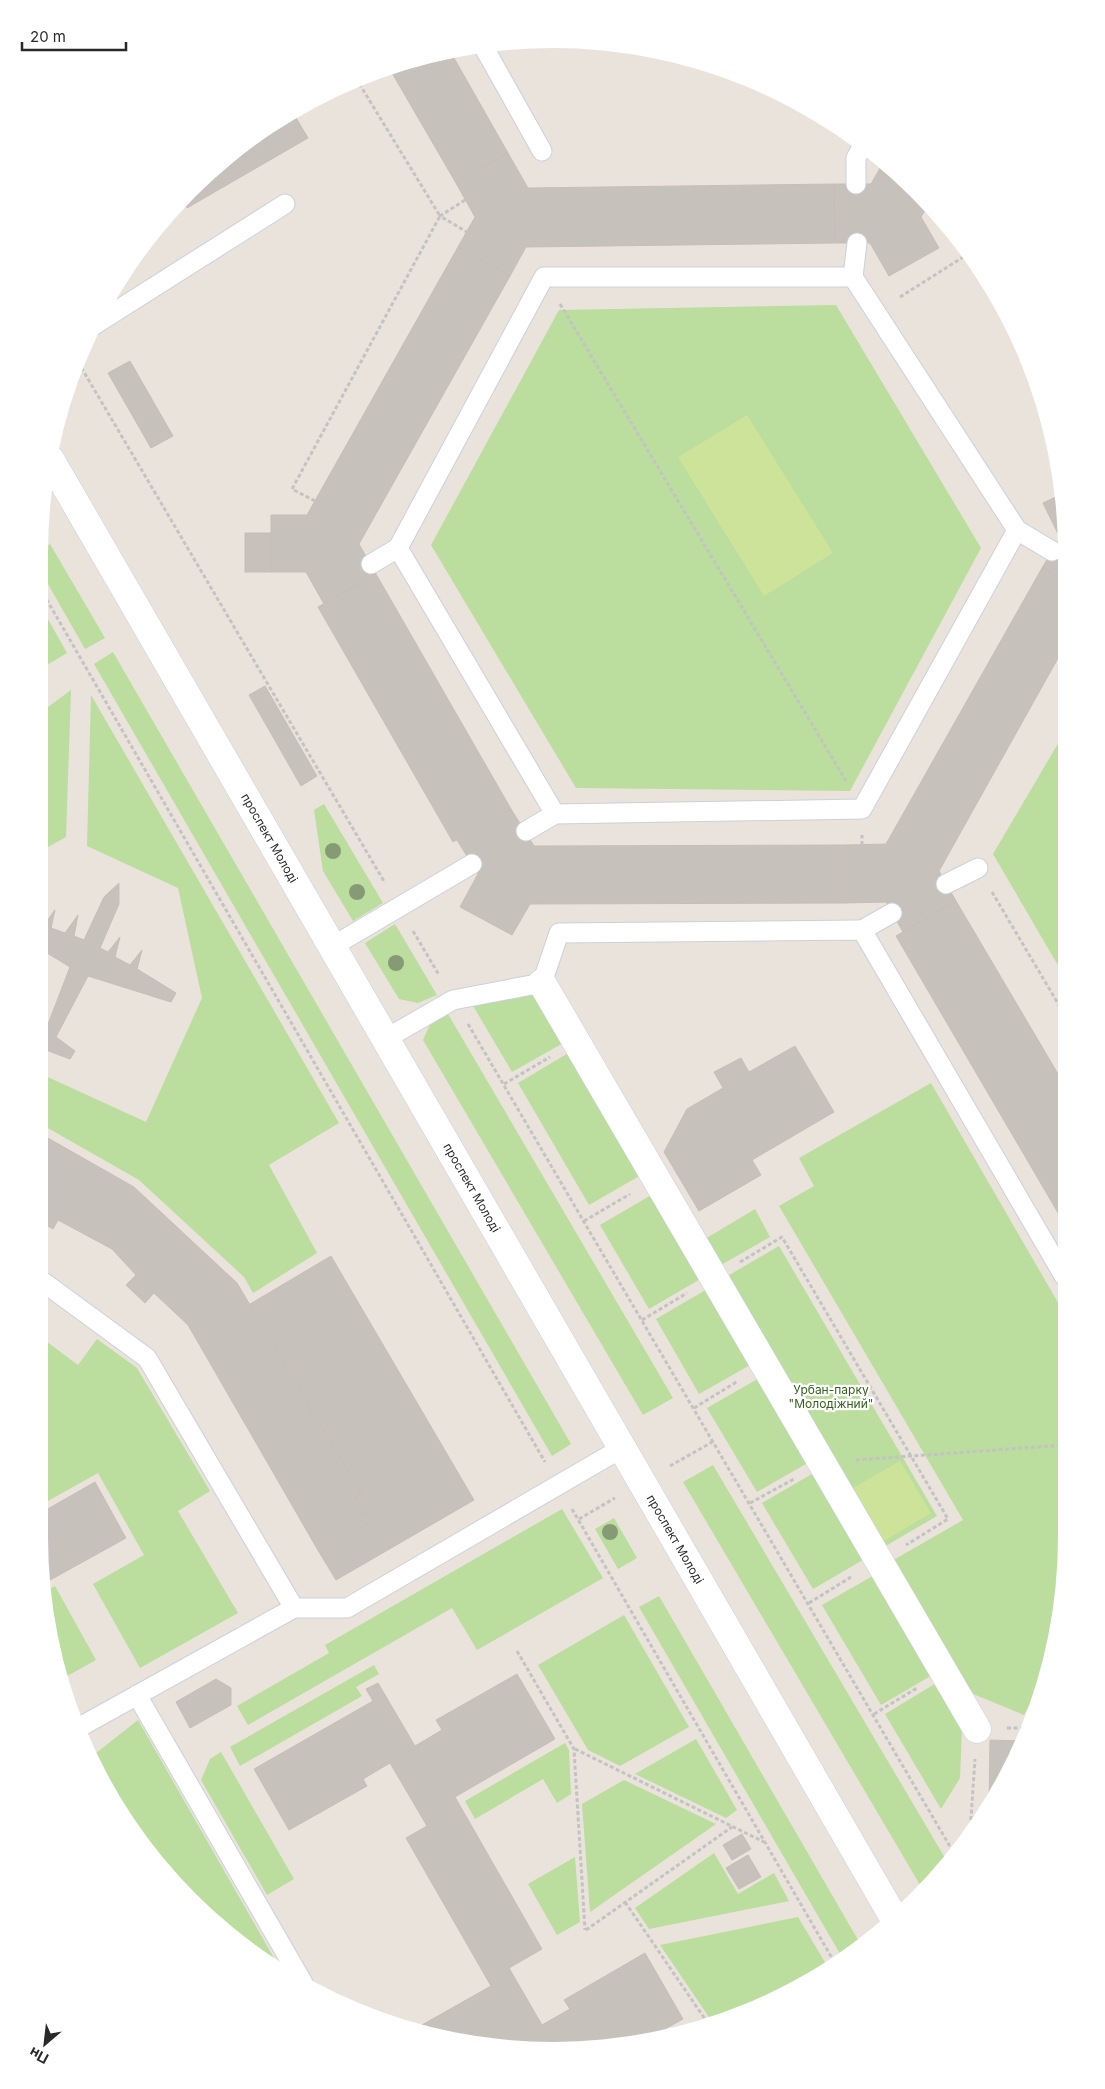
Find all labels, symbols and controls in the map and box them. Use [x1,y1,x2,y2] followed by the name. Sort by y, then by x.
[22,20,126,52] scale bar
[30,27,66,46] text: 20 m
[238,791,301,885] street label: проспект Молоді
[440,1140,504,1235] street label: проспект Молоді
[789,1382,873,1411] park label: Урбан-парку "Молодіжний"
[644,1492,707,1586] street label: проспект Молоді
[20,2019,70,2069] north arrow
[26,2044,51,2068] text: Пн

